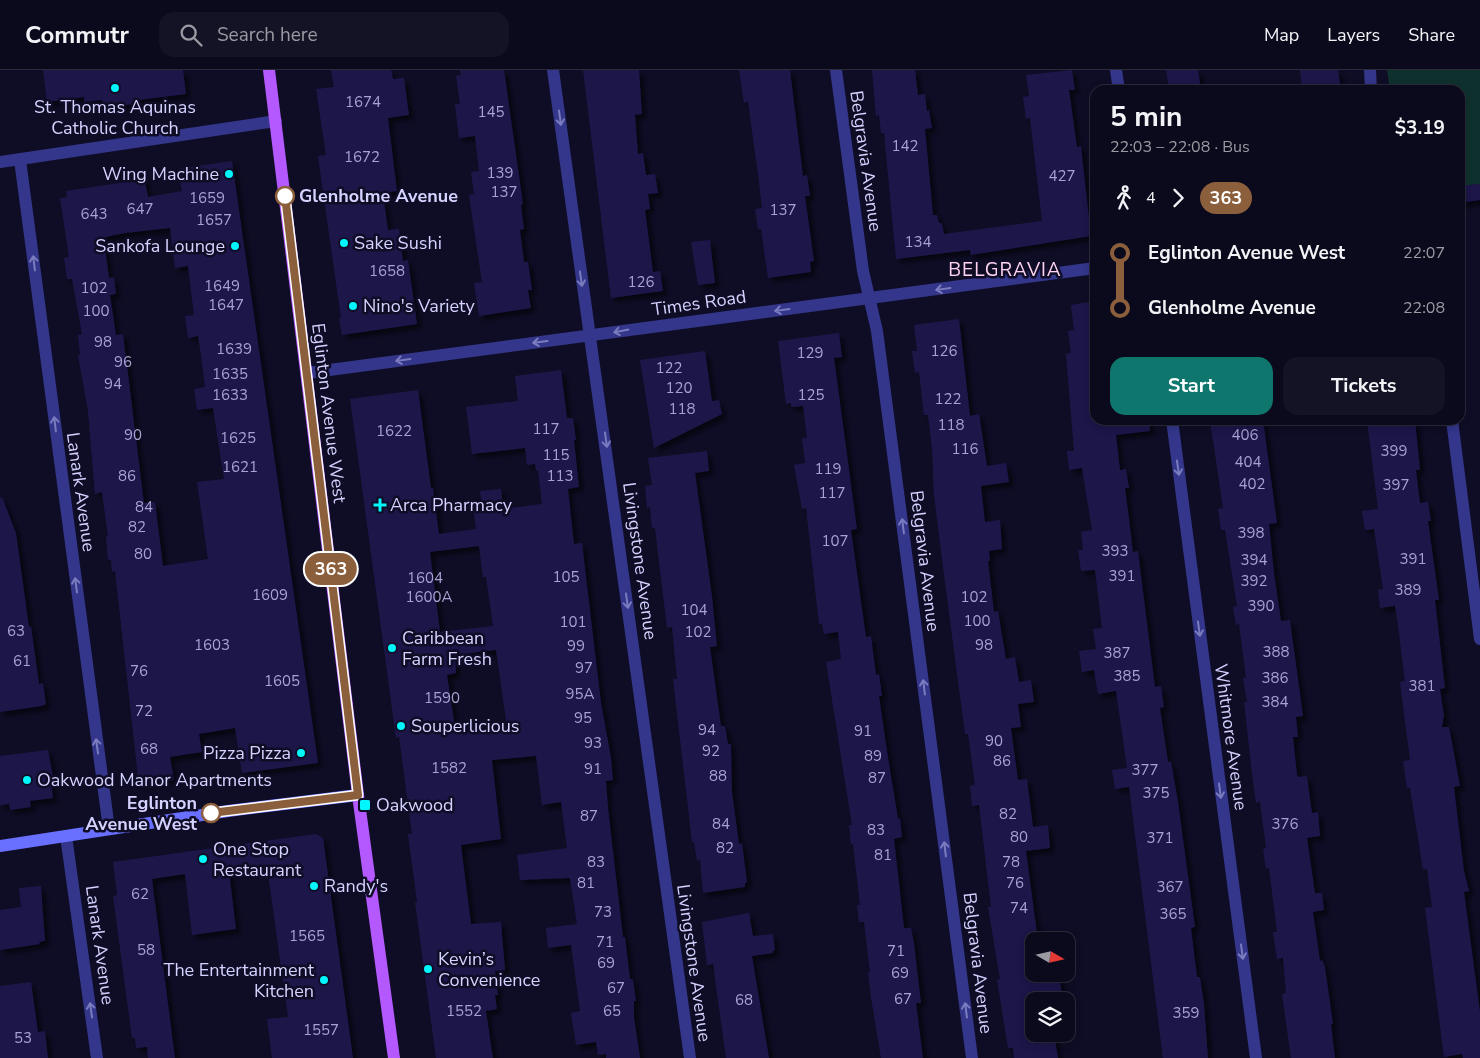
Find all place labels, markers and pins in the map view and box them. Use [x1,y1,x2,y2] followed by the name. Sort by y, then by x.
[109,82,121,94] marker: St. Thomas Aquinas Catholic Church
[34,95,196,140] place label: St. Thomas Aquinas Catholic Church
[102,162,219,186] place label: Wing Machine
[223,168,235,180] marker: Wing Machine
[299,184,458,208] place label: Glenholme Avenue
[275,186,295,206] marker: Glenholme Avenue
[354,231,442,255] place label: Sake Sushi
[95,234,225,258] place label: Sankofa Lounge
[338,237,350,249] marker: Sake Sushi
[229,240,241,252] marker: Sankofa Lounge
[363,294,476,318] place label: Nino's Variety
[347,300,359,312] marker: Nino's Variety
[390,493,513,517] place label: Arca Pharmacy
[374,499,386,511] marker: Arca Pharmacy
[402,626,492,671] place label: Caribbean Farm Fresh
[386,642,398,654] marker: Caribbean Farm Fresh
[411,714,519,738] place label: Souperlicious
[395,720,407,732] marker: Souperlicious
[203,741,291,765] place label: Pizza Pizza
[295,747,307,759] marker: Pizza Pizza
[37,768,272,792] place label: Oakwood Manor Apartments
[21,774,33,786] marker: Oakwood Manor Apartments
[85,791,197,836] place label: Eglinton Avenue West
[376,793,454,817] place label: Oakwood
[358,798,372,812] marker: Oakwood
[201,803,221,823] marker: Eglinton Avenue West
[213,837,302,882] place label: One Stop Restaurant
[197,853,209,865] marker: One Stop Restaurant
[324,874,388,898] place label: Randy's
[308,880,320,892] marker: Randy's
[438,947,540,992] place label: Kevin’s Convenience
[164,958,315,1003] place label: The Entertainment Kitchen
[422,963,434,975] marker: Kevin’s Convenience
[318,974,330,986] marker: The Entertainment Kitchen

